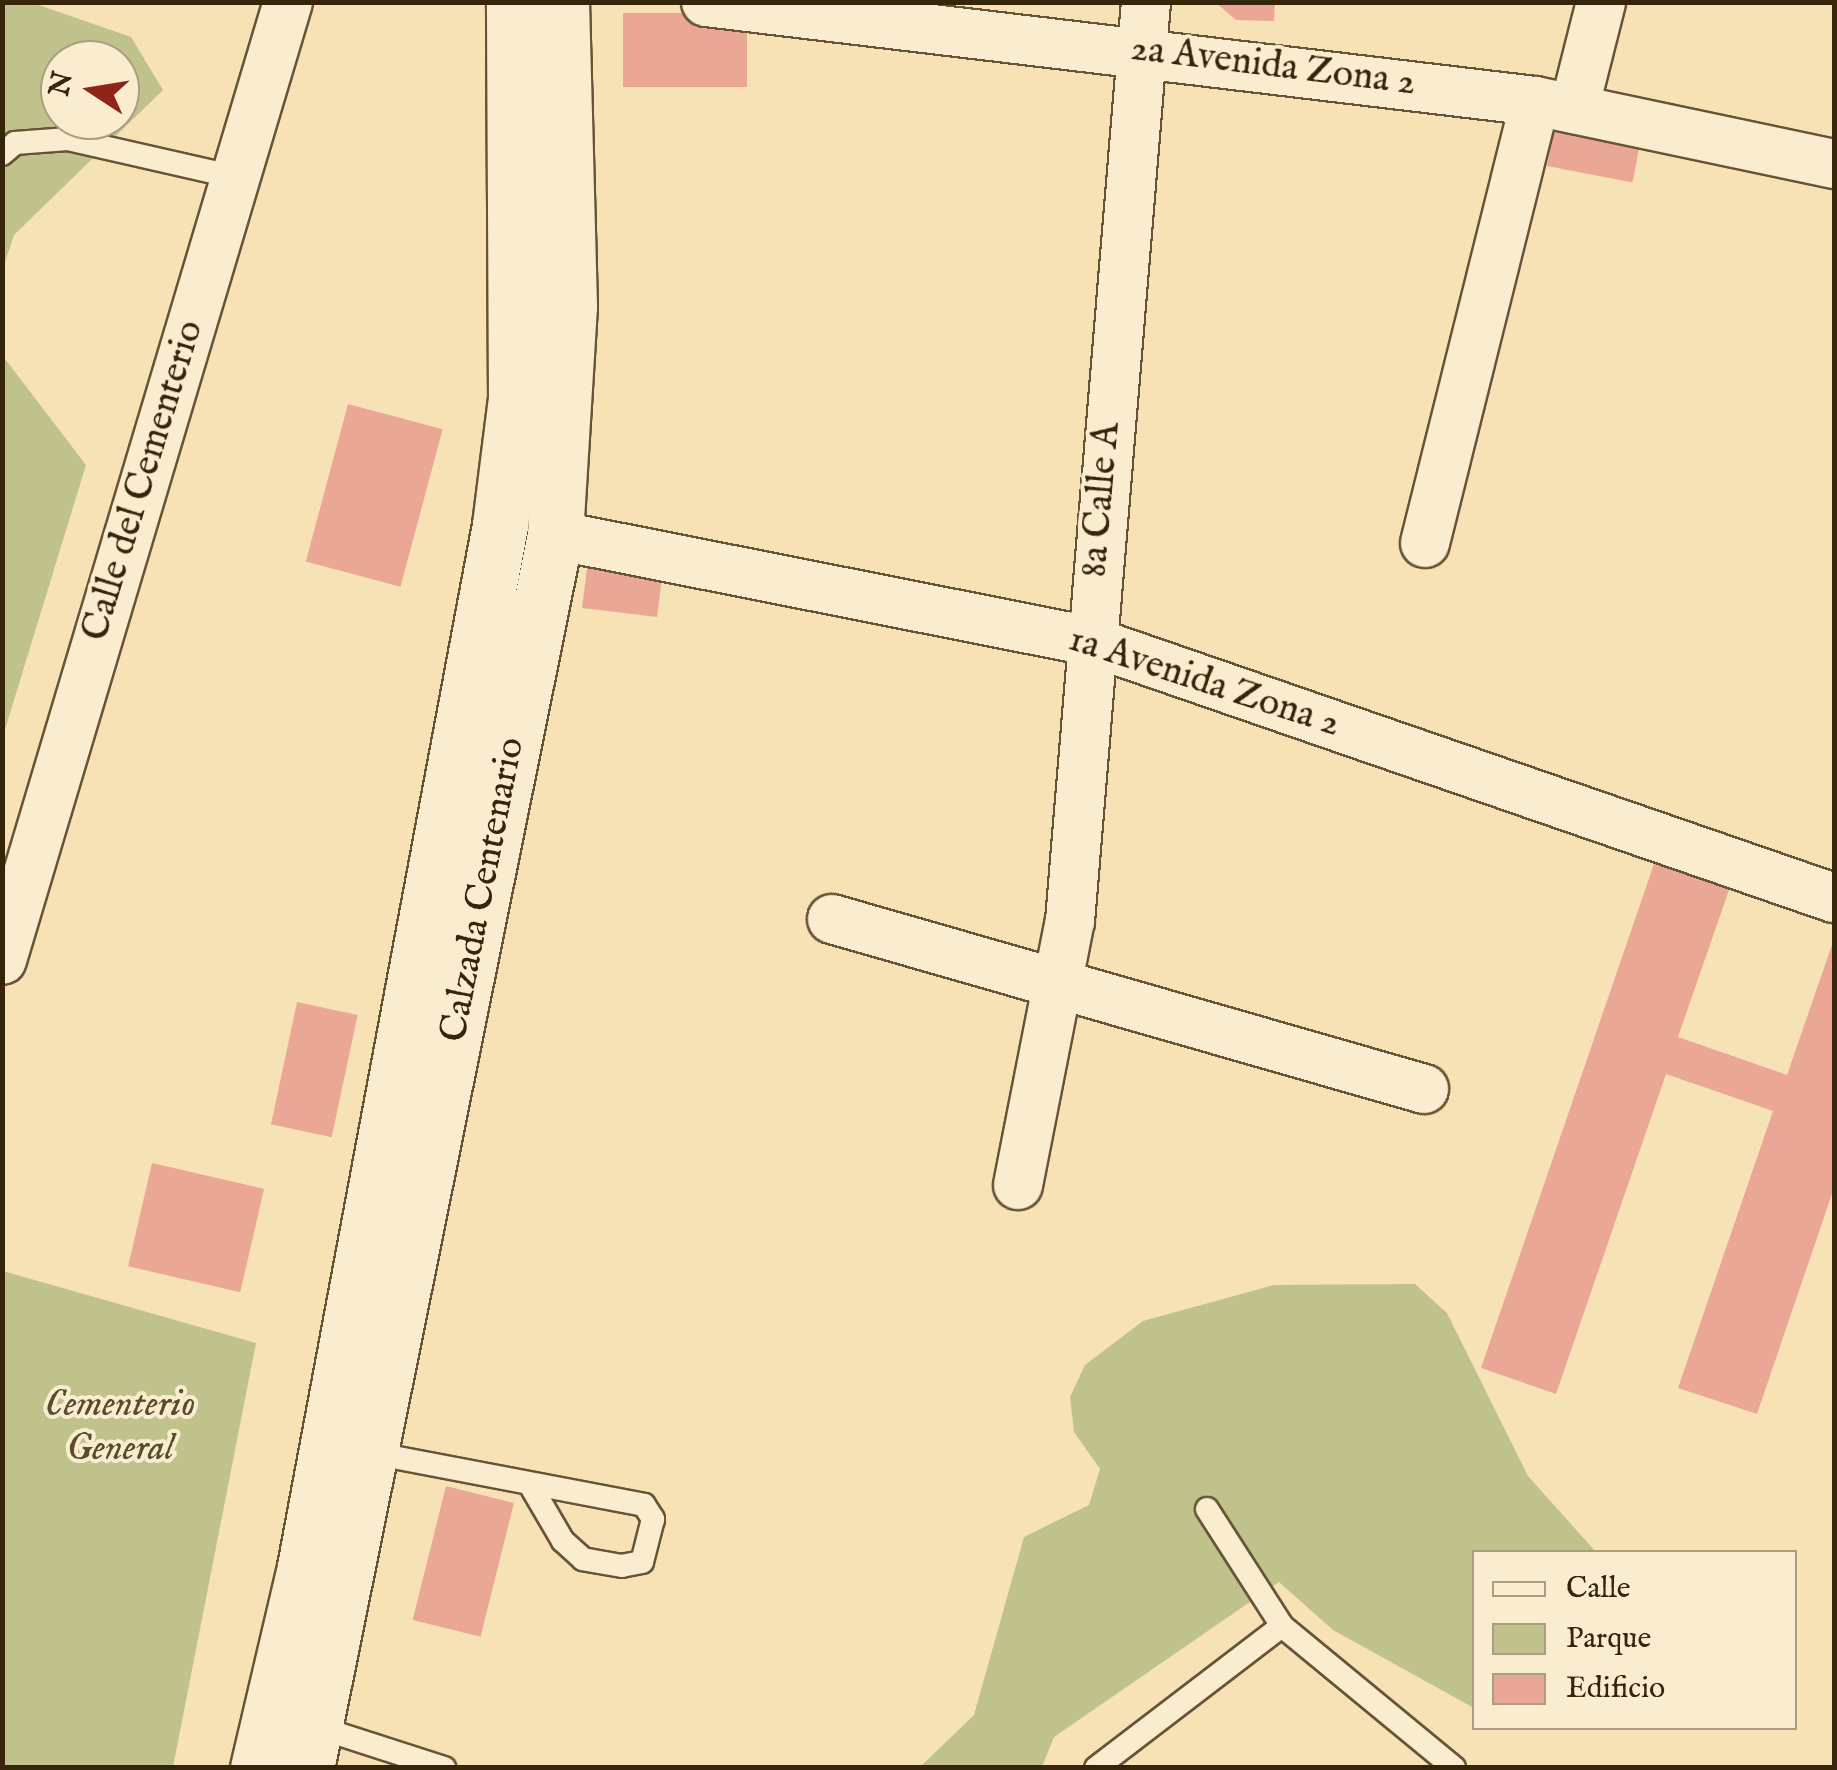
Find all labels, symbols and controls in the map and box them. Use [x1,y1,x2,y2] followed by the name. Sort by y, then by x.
[1128,27,1418,107] street label: 2a Avenida Zona 2
[40,40,140,140] north arrow
[42,69,82,100] text: N
[74,315,214,647] street label: Calle del Cementerio
[1073,421,1131,579] street label: 8a Calle A
[1062,618,1346,748] street label: 1a Avenida Zona 2
[432,734,536,1046] street label: Calzada Centenario
[45,1383,195,1472] park label: Cementerio General
[1472,1550,1797,1730] legend
[1566,1570,1630,1608] text: Calle
[1566,1620,1651,1658] text: Parque
[1566,1670,1665,1708] text: Edificio

